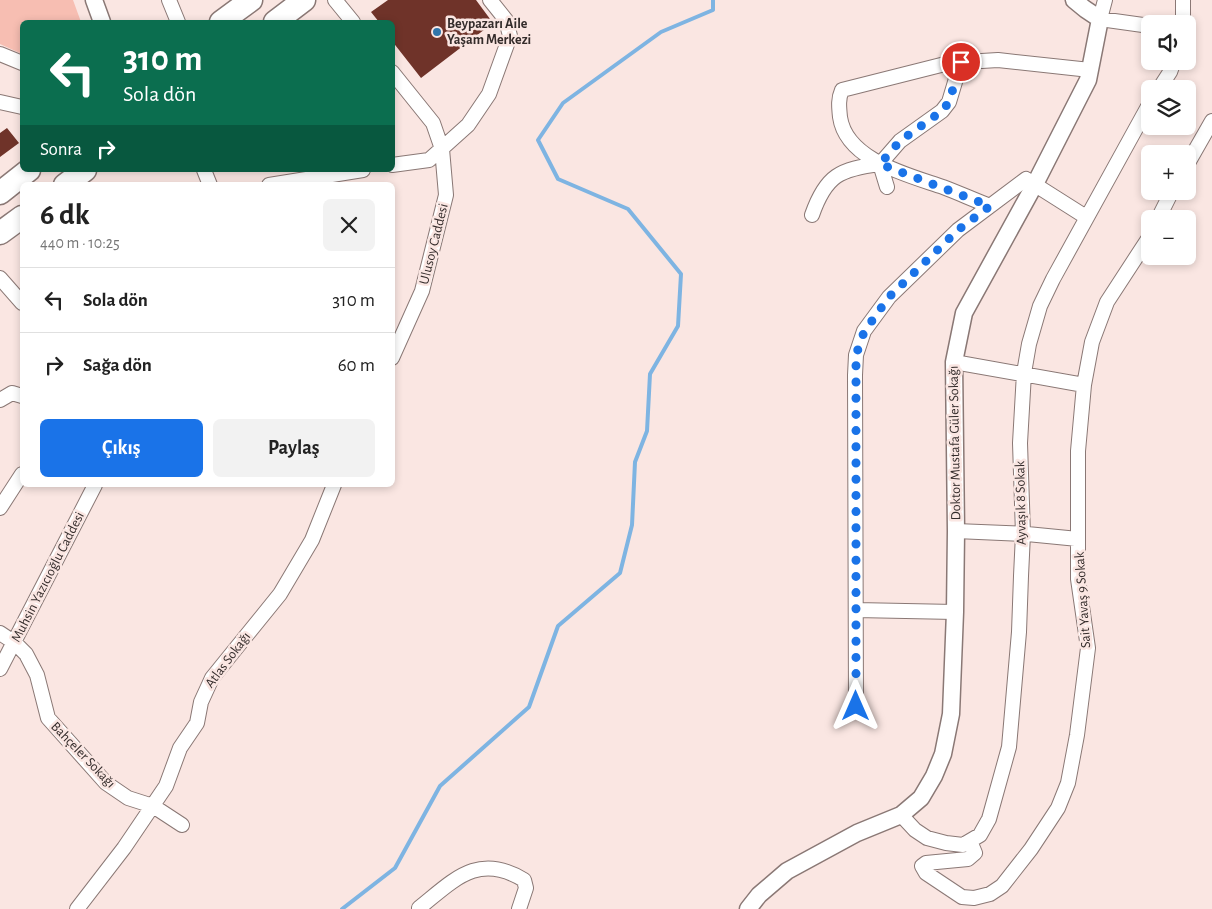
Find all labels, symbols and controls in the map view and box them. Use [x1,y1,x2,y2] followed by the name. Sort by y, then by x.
[1141,15,1196,265] map controls
[1141,15,1196,70] button: sound
[447,17,531,47] place label: Beypazarı Aile Yaşam Merkezi
[431,26,443,38] marker: Beypazarı Aile Yaşam Merkezi
[40,40,105,105] icon: left
[940,41,982,83] pin
[123,42,202,77] text: 310 m
[947,48,975,76] icon: arrive
[1141,80,1196,135] button: layers
[123,83,196,105] text: Sola dön
[92,135,120,163] icon: right
[40,140,82,159] text: Sonra
[1141,145,1196,200] button: +
[323,199,375,251] button: close
[40,200,90,230] text: 6 dk
[417,202,451,286] street label: Ulusoy Caddesi
[1141,210,1196,265] button: −
[40,235,120,251] text: 440 m · 10:25
[40,286,68,314] icon: left
[83,291,148,310] text: Sola dön
[332,291,375,310] text: 310 m
[40,351,68,379] icon: right
[83,356,152,375] text: Sağa dön
[338,356,375,375] text: 60 m
[947,365,963,521] street label: Doktor Mustafa Güler Sokağı
[40,419,203,477] button: Çıkış
[213,419,375,477] button: Paylaş
[1013,460,1029,545] street label: Ayvaşık 8 Sokak
[9,510,87,644] street label: Muhsin Yazıcıoğlu Caddesi
[1073,551,1093,649] street label: Sait Yavaş 9 Sokak
[203,630,253,690] street label: Atlas Sokağı
[829,679,881,731] position arrow
[48,719,118,791] street label: Bahçeler Sokağı

